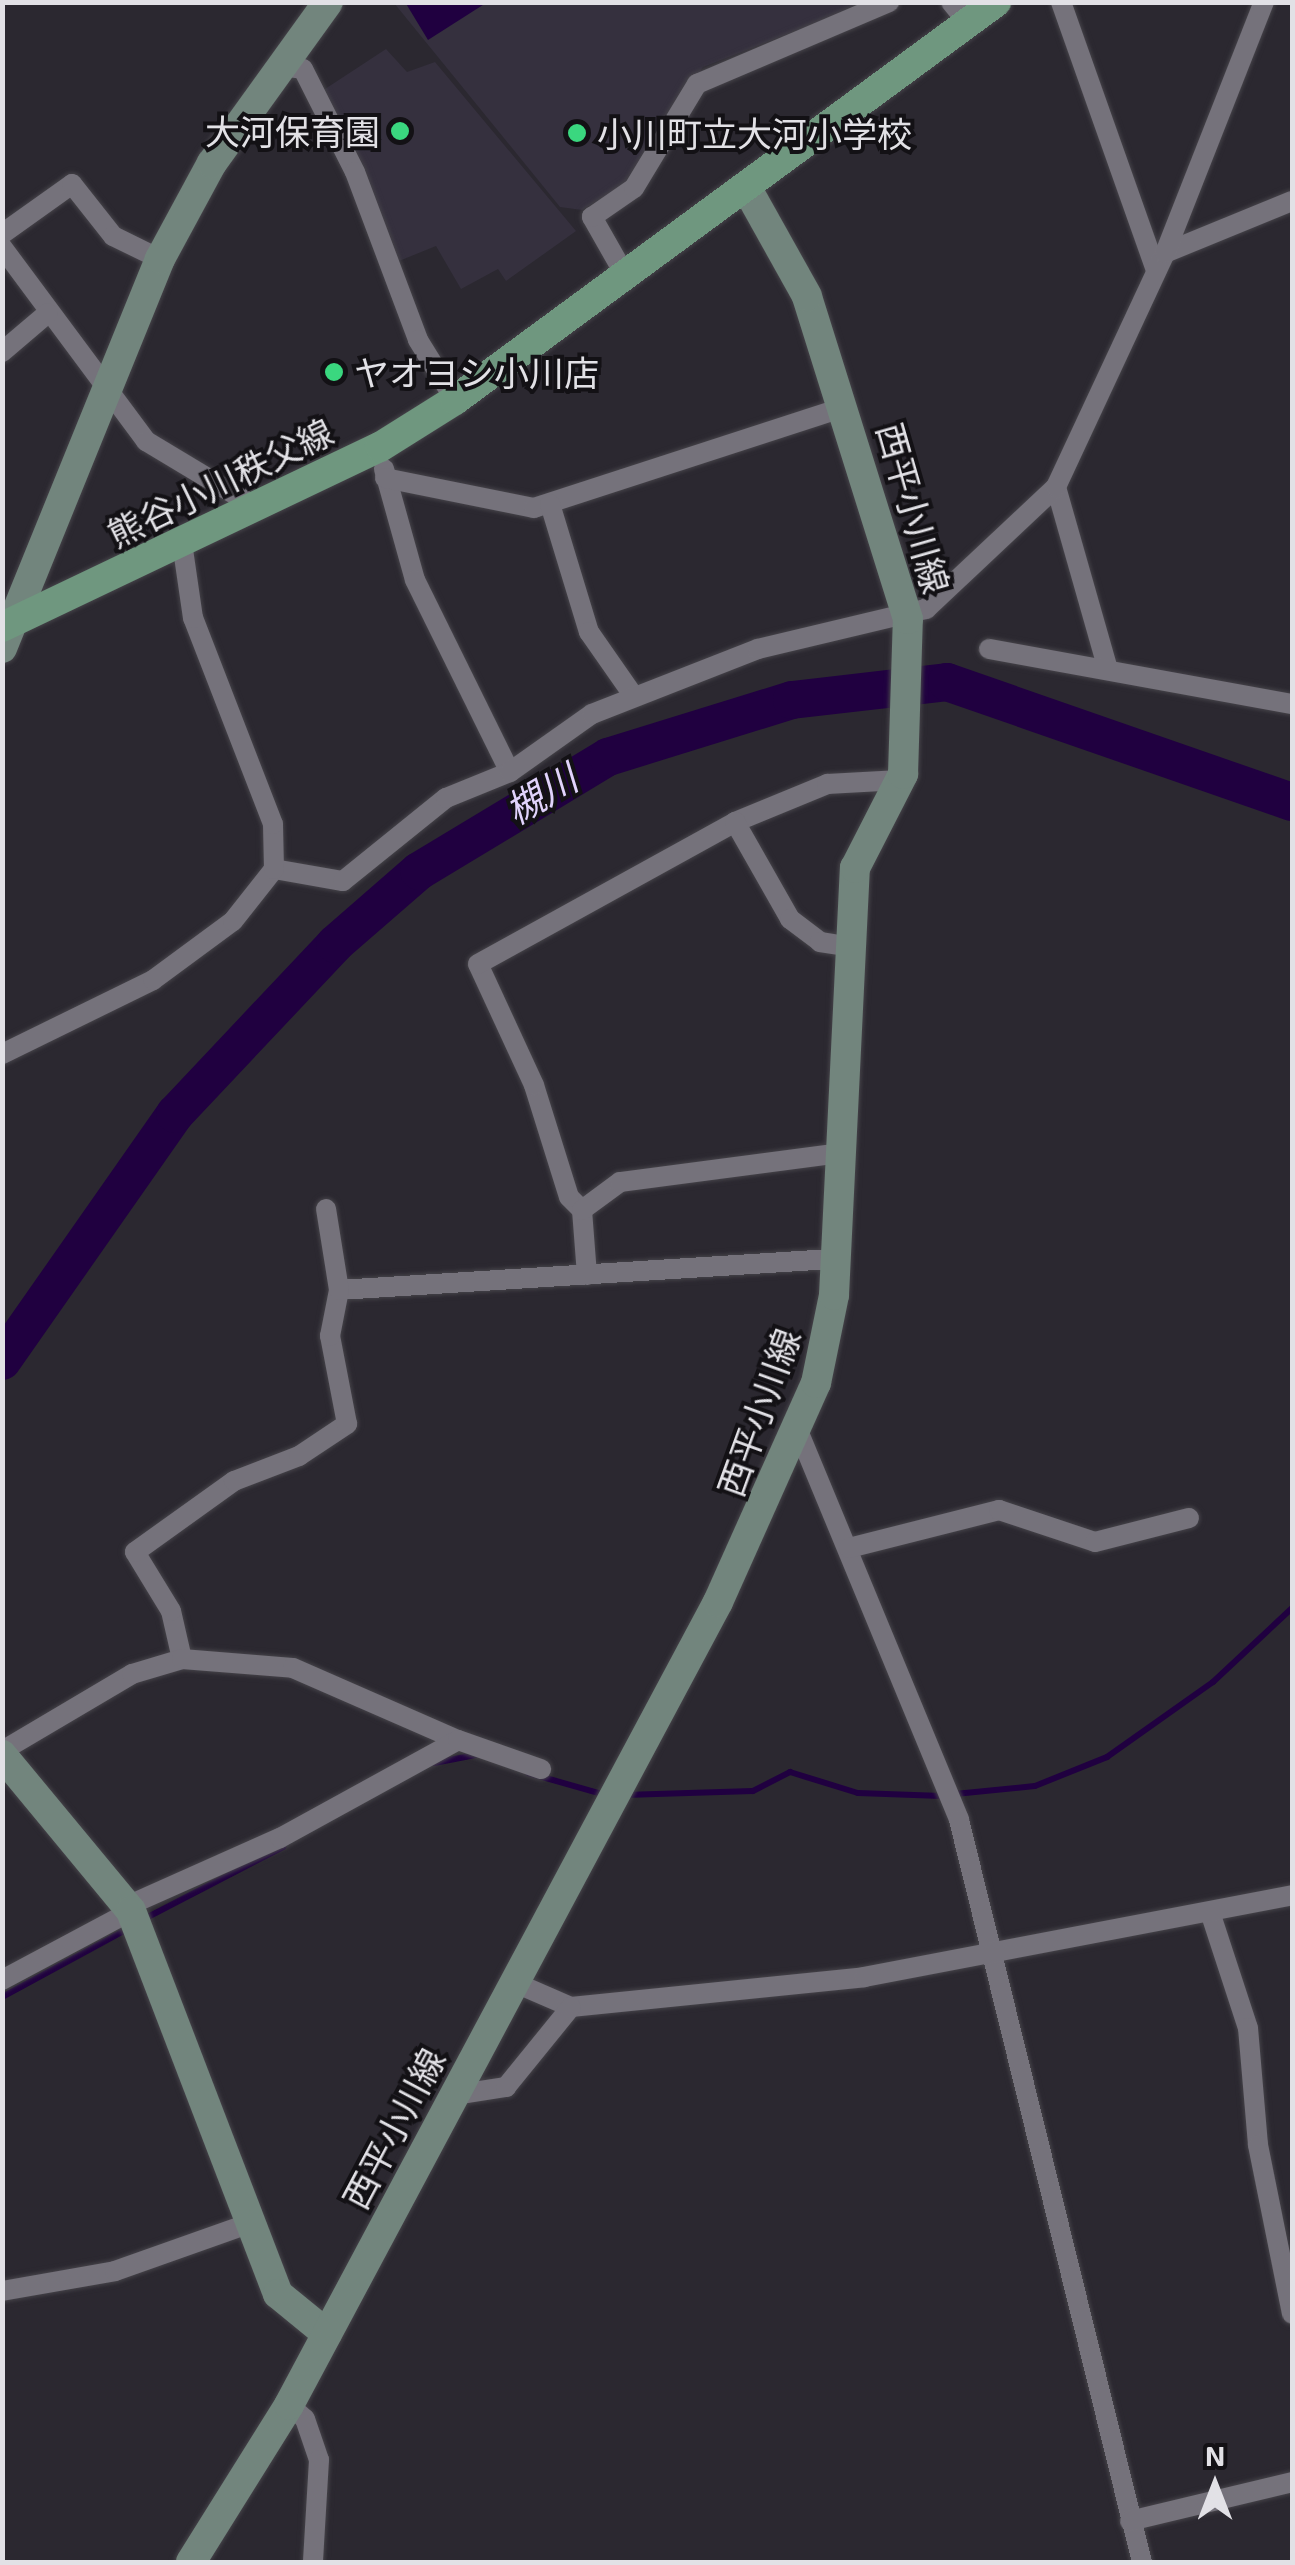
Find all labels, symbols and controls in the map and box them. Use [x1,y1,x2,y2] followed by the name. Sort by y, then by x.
[205,110,380,152] place label: 大河保育園
[597,112,912,154] place label: 小川町立大河小学校
[389,120,411,142] marker: 大河保育園
[566,122,588,144] marker: 小川町立大河小学校
[354,351,599,393] place label: ヤオヨシ小川店
[323,361,345,383] marker: ヤオヨシ小川店
[101,409,339,555] street label: 熊谷小川秩父線
[870,418,958,598] street label: 西平小川線
[497,755,585,833] water label: 槻川
[708,1323,808,1501] street label: 西平小川線
[333,2041,453,2215] street label: 西平小川線
[1165,2435,1265,2535] north arrow
[1205,2438,1225,2472] text: N

